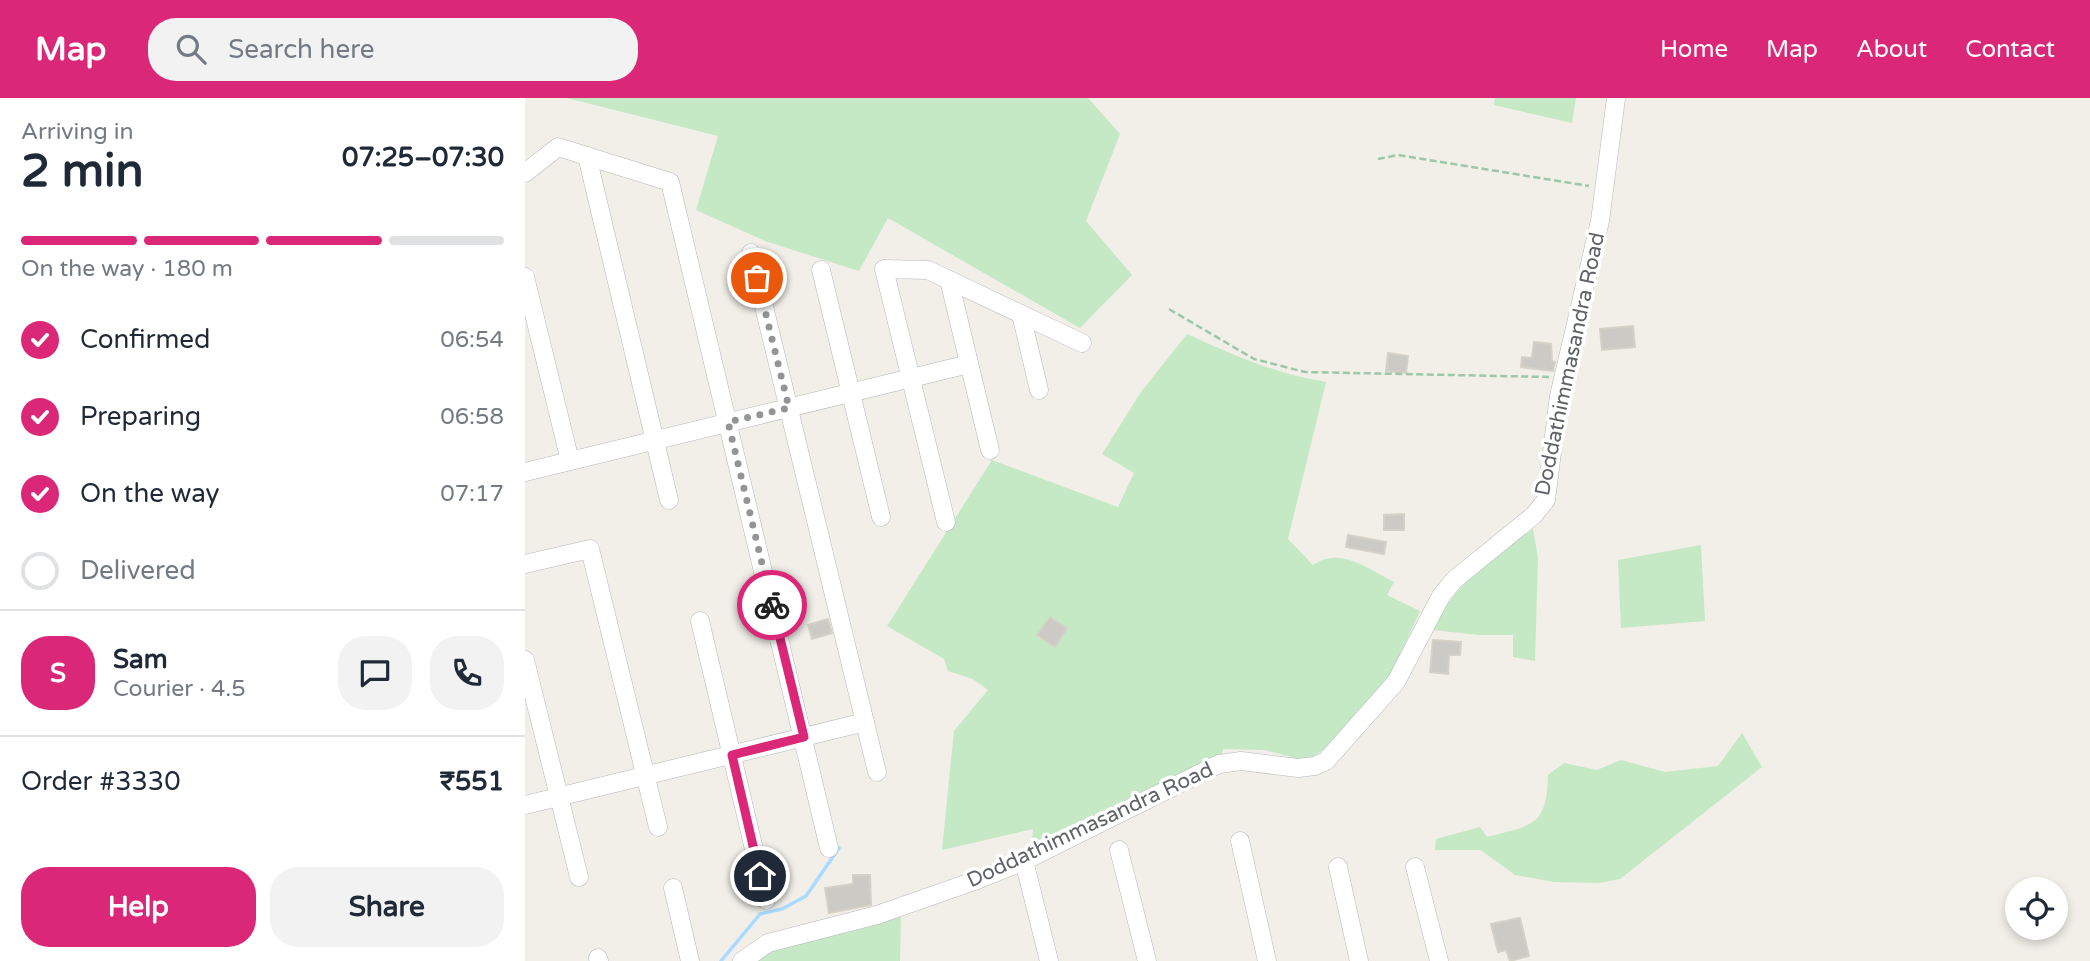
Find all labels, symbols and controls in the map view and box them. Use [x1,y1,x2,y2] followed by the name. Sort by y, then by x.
[148,18,638,81] search box
[35,30,106,69] text: Map
[172,30,210,68] icon: search
[228,34,374,65] text: Search here
[1660,35,1728,64] text: Home
[1766,35,1818,64] text: Map
[1856,35,1927,64] text: About
[1965,35,2055,64] text: Contact
[21,118,134,146] text: Arriving in
[342,142,504,173] text: 07:25–07:30
[21,144,144,199] text: 2 min
[1530,230,1610,498] street label: Doddathimmasandra Road
[727,248,787,308] pin
[21,255,233,283] text: On the way · 180 m
[738,259,776,297] icon: bag
[21,321,59,359] icon: check
[80,324,210,355] text: Confirmed
[440,326,504,354] text: 06:54
[21,398,59,436] icon: check
[80,401,201,432] text: Preparing
[440,403,504,431] text: 06:58
[21,475,59,513] icon: check
[80,478,220,509] text: On the way
[440,480,504,508] text: 07:17
[80,555,196,586] text: Delivered
[737,570,807,640] courier
[753,586,791,624] icon: bike
[338,636,412,710] button: chat
[430,636,504,710] button: phone
[113,644,168,675] text: Sam
[50,658,66,689] text: S
[113,675,246,703] text: Courier · 4.5
[963,757,1217,893] street label: Doddathimmasandra Road
[21,766,181,797] text: Order #3330
[440,766,504,797] text: ₹551
[730,846,790,906] pin
[741,857,779,895] icon: home
[21,867,256,947] button: Help
[270,867,504,947] button: Share
[2005,877,2068,940] map controls
[2005,877,2068,940] button: locate

